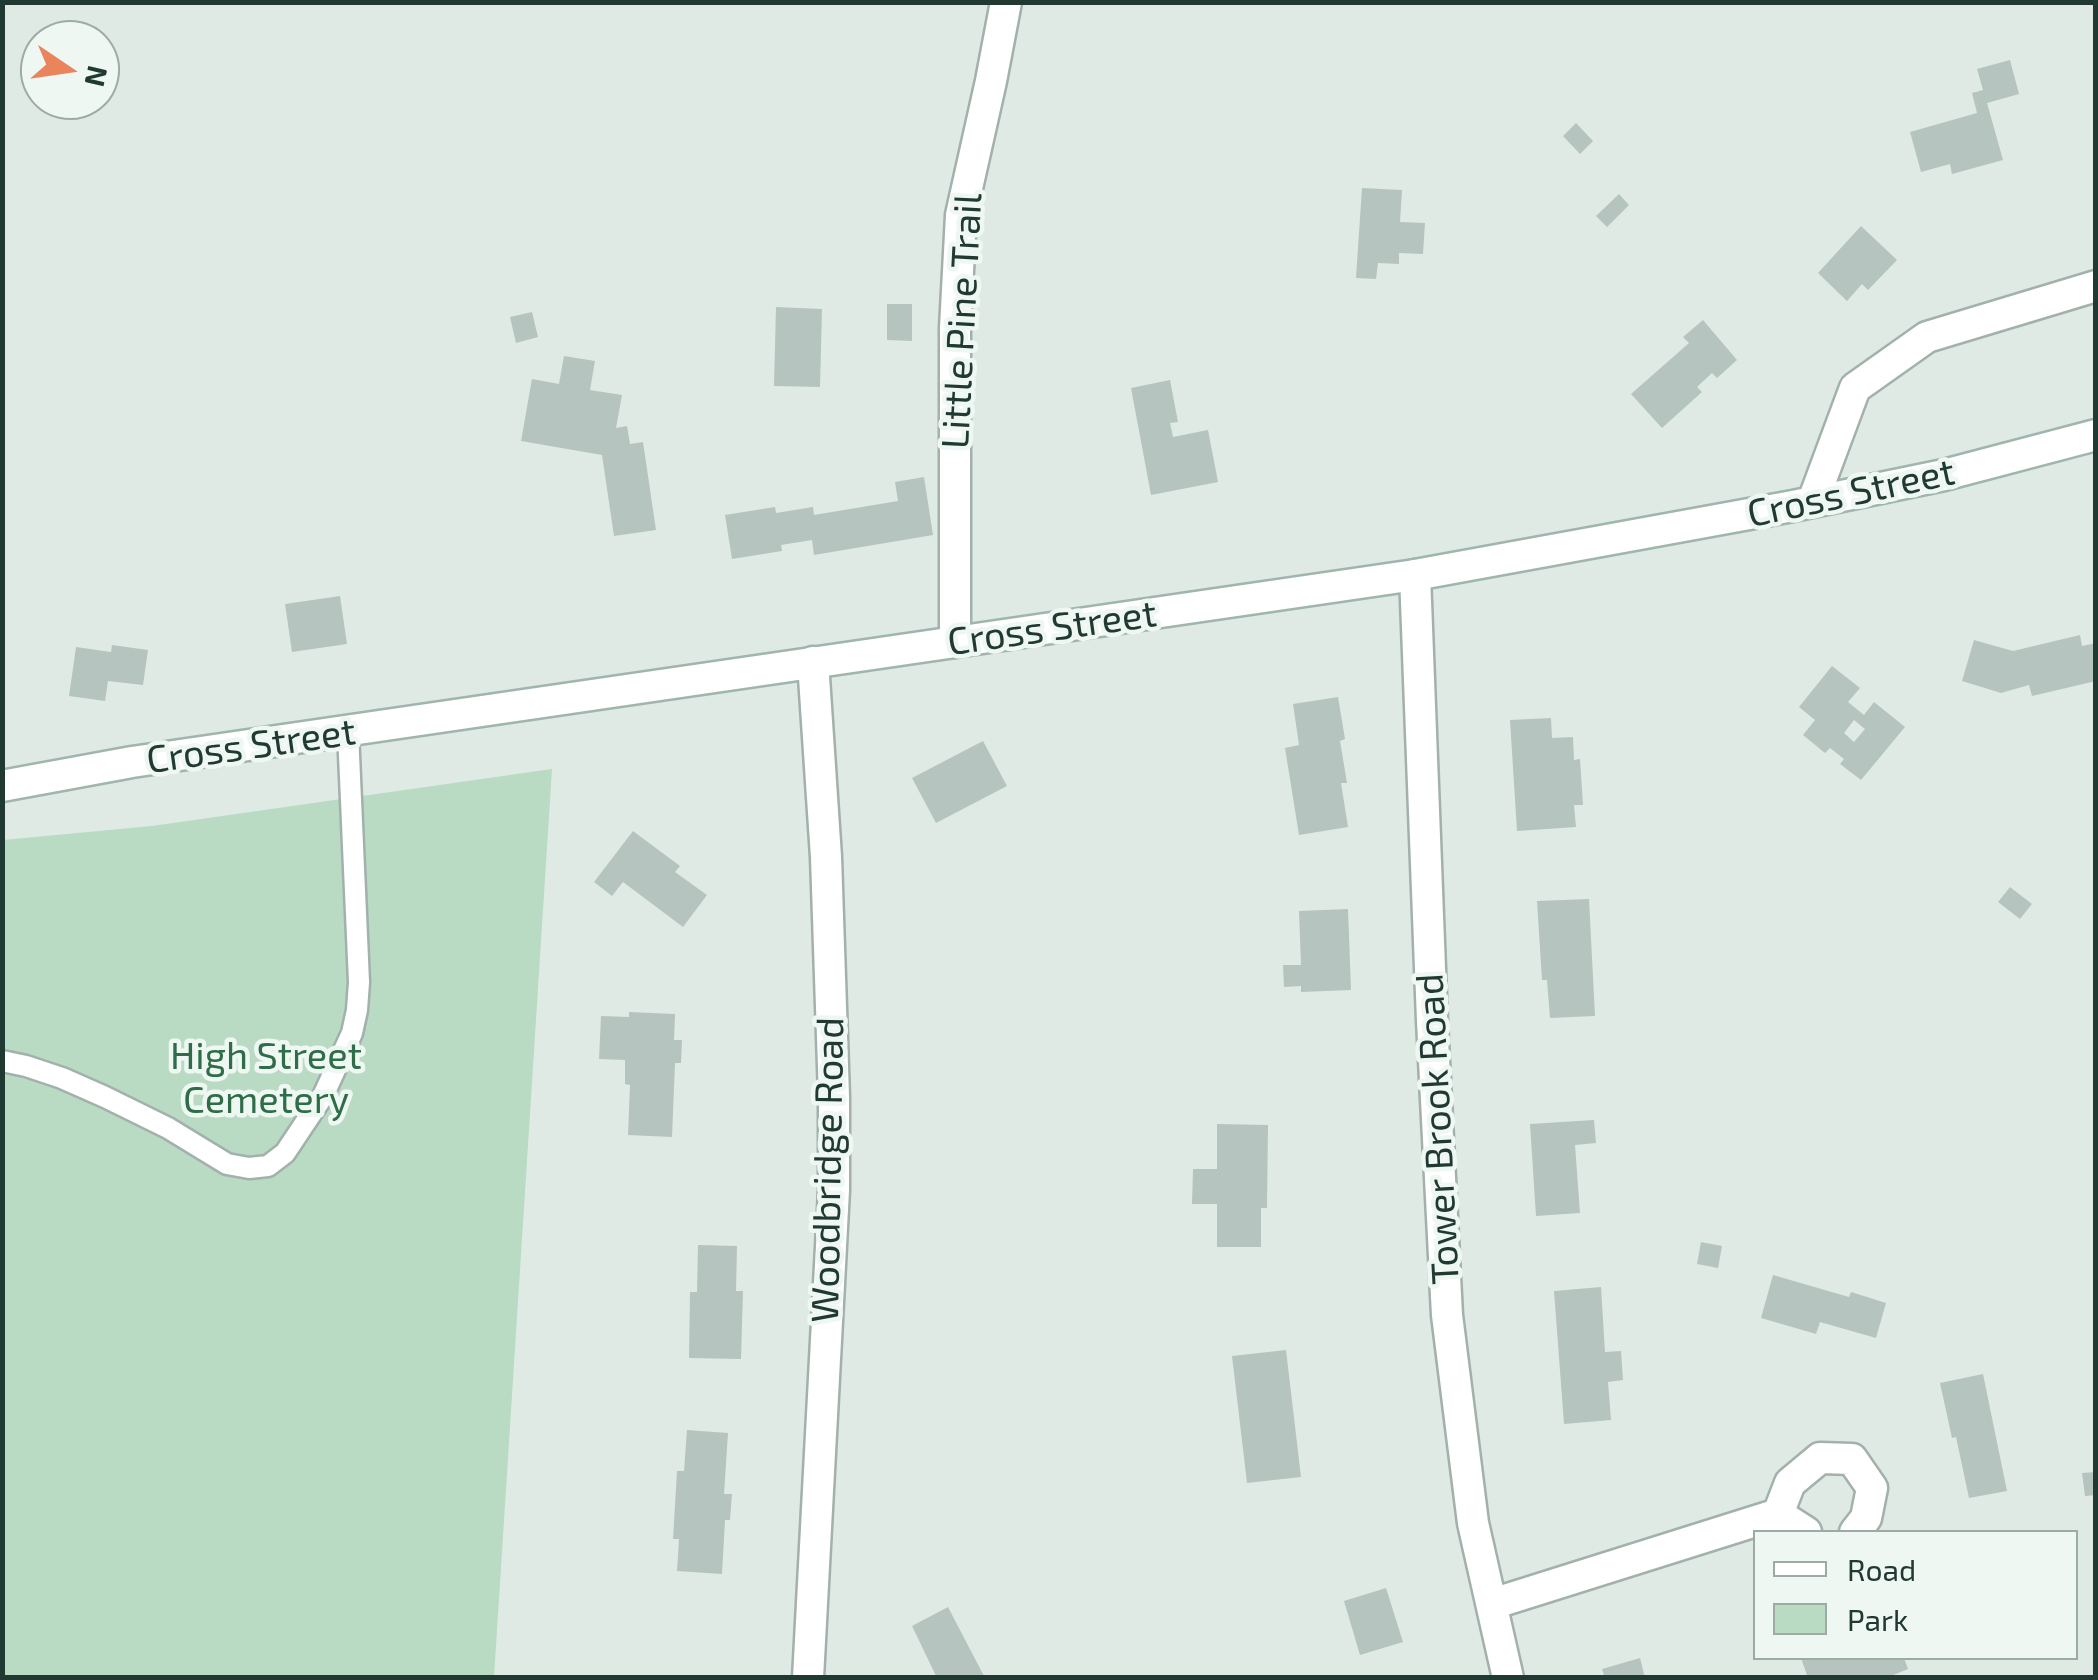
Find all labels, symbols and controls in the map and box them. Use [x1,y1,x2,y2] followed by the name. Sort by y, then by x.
[20,20,120,120] north arrow
[78,63,116,90] text: N
[933,192,991,450] street label: Little Pine Trail
[1743,449,1959,537] street label: Cross Street
[945,591,1159,665] street label: Cross Street
[144,709,358,783] street label: Cross Street
[1407,972,1469,1286] street label: Tower Brook Road
[803,1017,853,1323] street label: Woodbridge Road
[170,1033,362,1122] park label: High Street Cemetery
[1753,1530,2078,1660] legend
[1847,1551,1916,1587] text: Road
[1847,1601,1908,1637] text: Park

